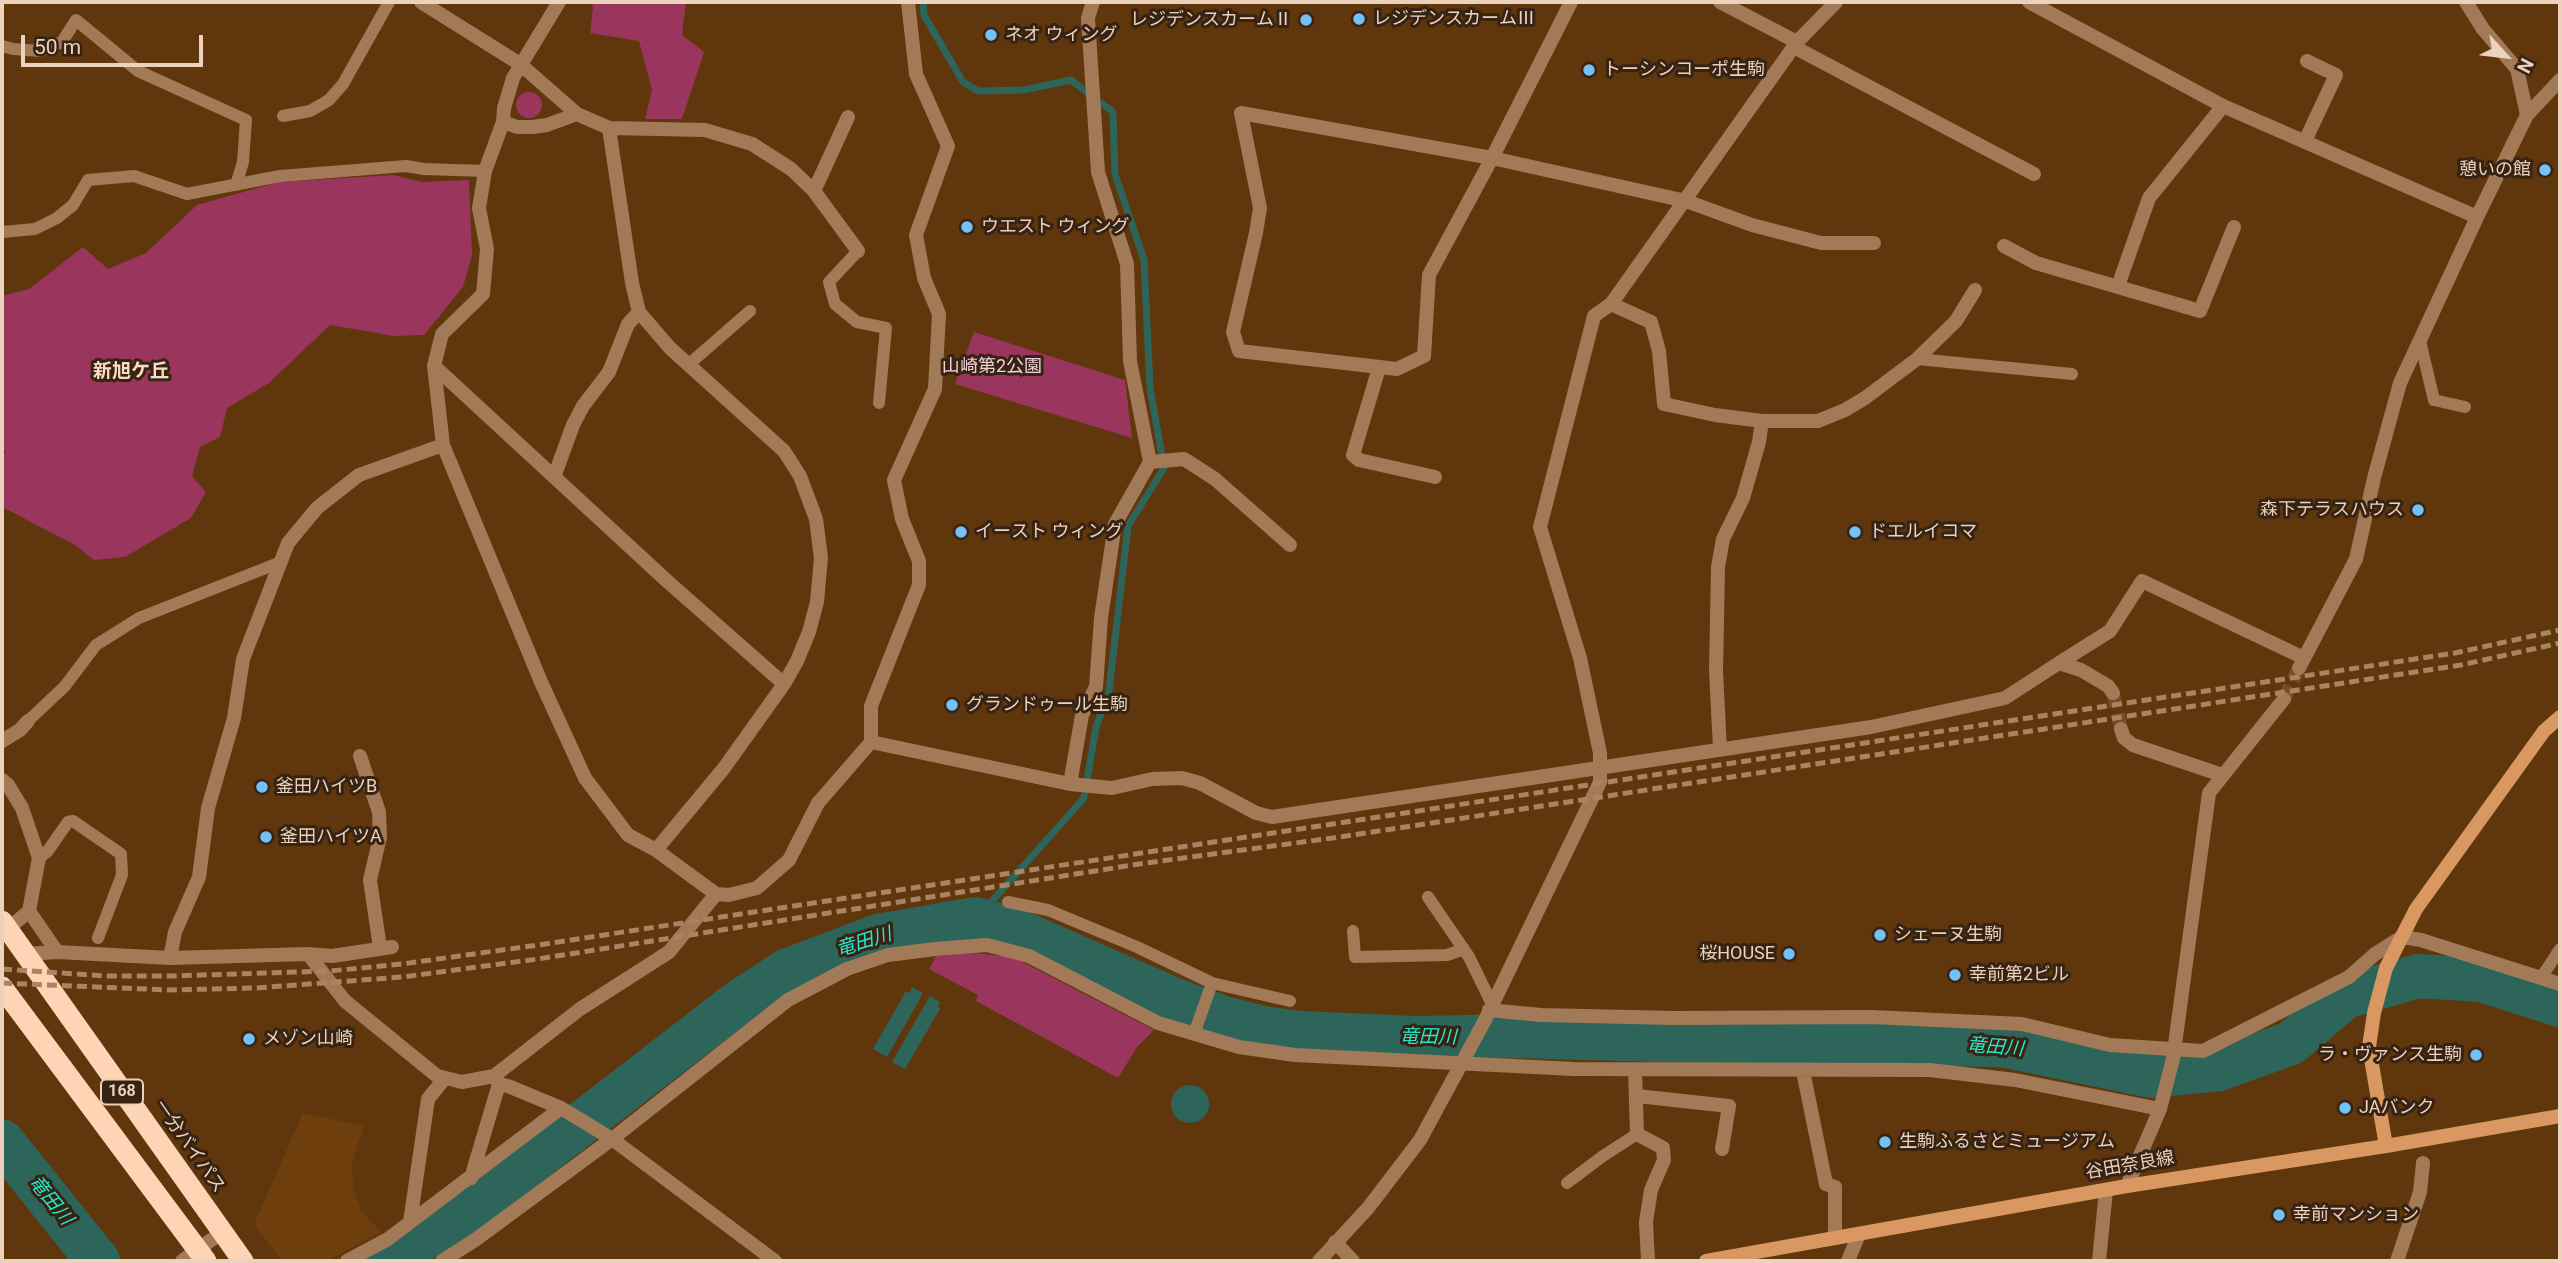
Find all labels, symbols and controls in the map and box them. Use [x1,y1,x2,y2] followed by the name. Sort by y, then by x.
[1373,8,1535,30] place label: レジデンスカームⅢ
[1130,9,1292,31] place label: レジデンスカームⅡ
[1351,11,1367,27] marker: レジデンスカームⅢ
[1298,12,1314,28] marker: レジデンスカームⅡ
[24,21,206,65] scale bar
[2471,21,2541,91] north arrow
[1005,24,1117,46] place label: ネオ ウィング
[983,27,999,43] marker: ネオ ウィング
[34,35,81,59] text: 50 m
[2512,55,2538,77] text: N
[1603,59,1765,81] place label: トーシンコーポ生駒
[1581,62,1597,78] marker: トーシンコーポ生駒
[2459,159,2531,181] place label: 憩いの館
[2537,162,2553,178] marker: 憩いの館
[981,216,1129,238] place label: ウエスト ウィング
[959,219,975,235] marker: ウエスト ウィング
[942,356,1042,378] park label: 山崎第2公園
[93,361,169,383] district label: 新旭ケ丘
[2260,499,2404,521] place label: 森下テラスハウス
[2410,502,2426,518] marker: 森下テラスハウス
[975,521,1123,543] place label: イースト ウィング
[1869,521,1977,543] place label: ドエルイコマ
[953,524,969,540] marker: イースト ウィング
[1847,524,1863,540] marker: ドエルイコマ
[966,694,1128,716] place label: グランドゥール生駒
[944,697,960,713] marker: グランドゥール生駒
[276,776,377,798] place label: 釜田ハイツB
[254,779,270,795] marker: 釜田ハイツB
[280,826,382,848] place label: 釜田ハイツA
[258,829,274,845] marker: 釜田ハイツA
[833,924,895,962] water label: 竜田川
[1894,924,2002,946] place label: シェーヌ生駒
[1872,927,1888,943] marker: シェーヌ生駒
[1699,943,1775,965] place label: 桜HOUSE
[1781,946,1797,962] marker: 桜HOUSE
[1969,964,2069,986] place label: 幸前第2ビル
[1947,967,1963,983] marker: 幸前第2ビル
[1399,1026,1457,1050] water label: 竜田川
[263,1028,353,1050] place label: メゾン山崎
[241,1031,257,1047] marker: メゾン山崎
[1966,1034,2024,1062] water label: 竜田川
[2318,1044,2462,1066] place label: ラ・ヴァンス生駒
[2468,1047,2484,1063] marker: ラ・ヴァンス生駒
[101,1080,143,1104] road number: 168
[149,1097,229,1197] street label: 一分バイパス
[2359,1097,2434,1119] place label: JAバンク
[2337,1100,2353,1116] marker: JAバンク
[1899,1131,2115,1153] place label: 生駒ふるさとミュージアム
[1877,1134,1893,1150] marker: 生駒ふるさとミュージアム
[2084,1148,2176,1184] street label: 谷田奈良線
[23,1172,77,1230] water label: 竜田川
[2293,1204,2419,1226] place label: 幸前マンション
[2271,1207,2287,1223] marker: 幸前マンション

